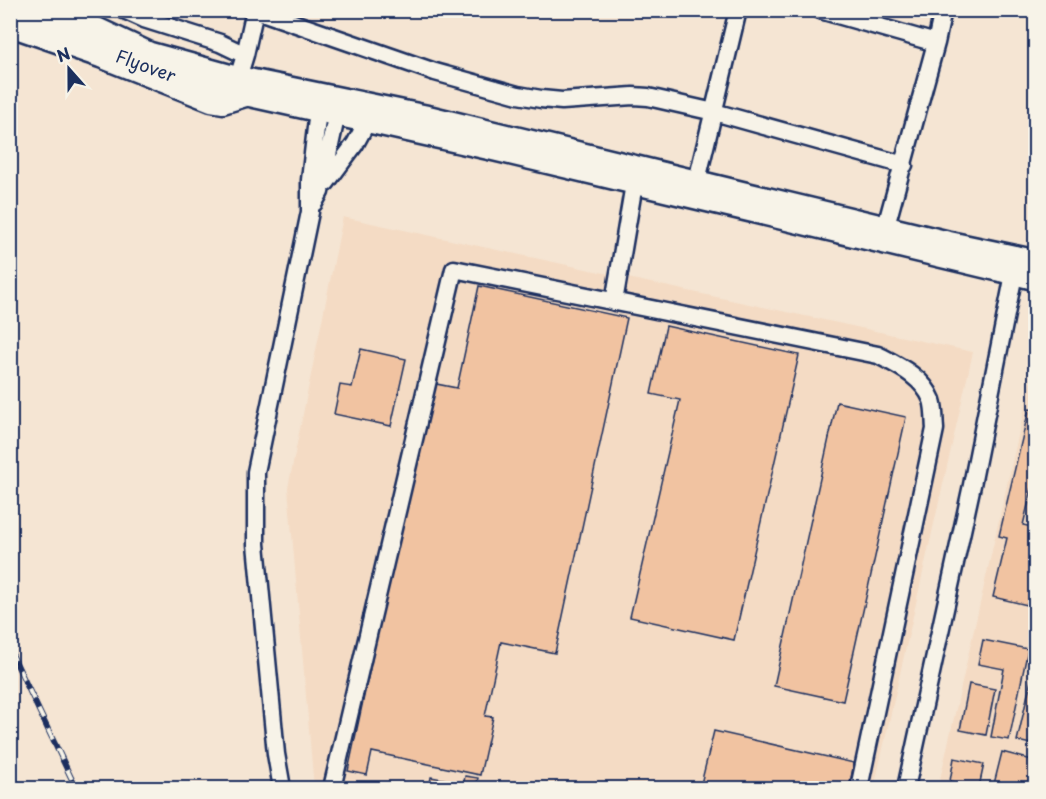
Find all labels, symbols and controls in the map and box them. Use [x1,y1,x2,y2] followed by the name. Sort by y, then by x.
[39,39,99,99] north arrow
[53,41,73,68] text: N
[112,42,181,89] street label: Flyover

